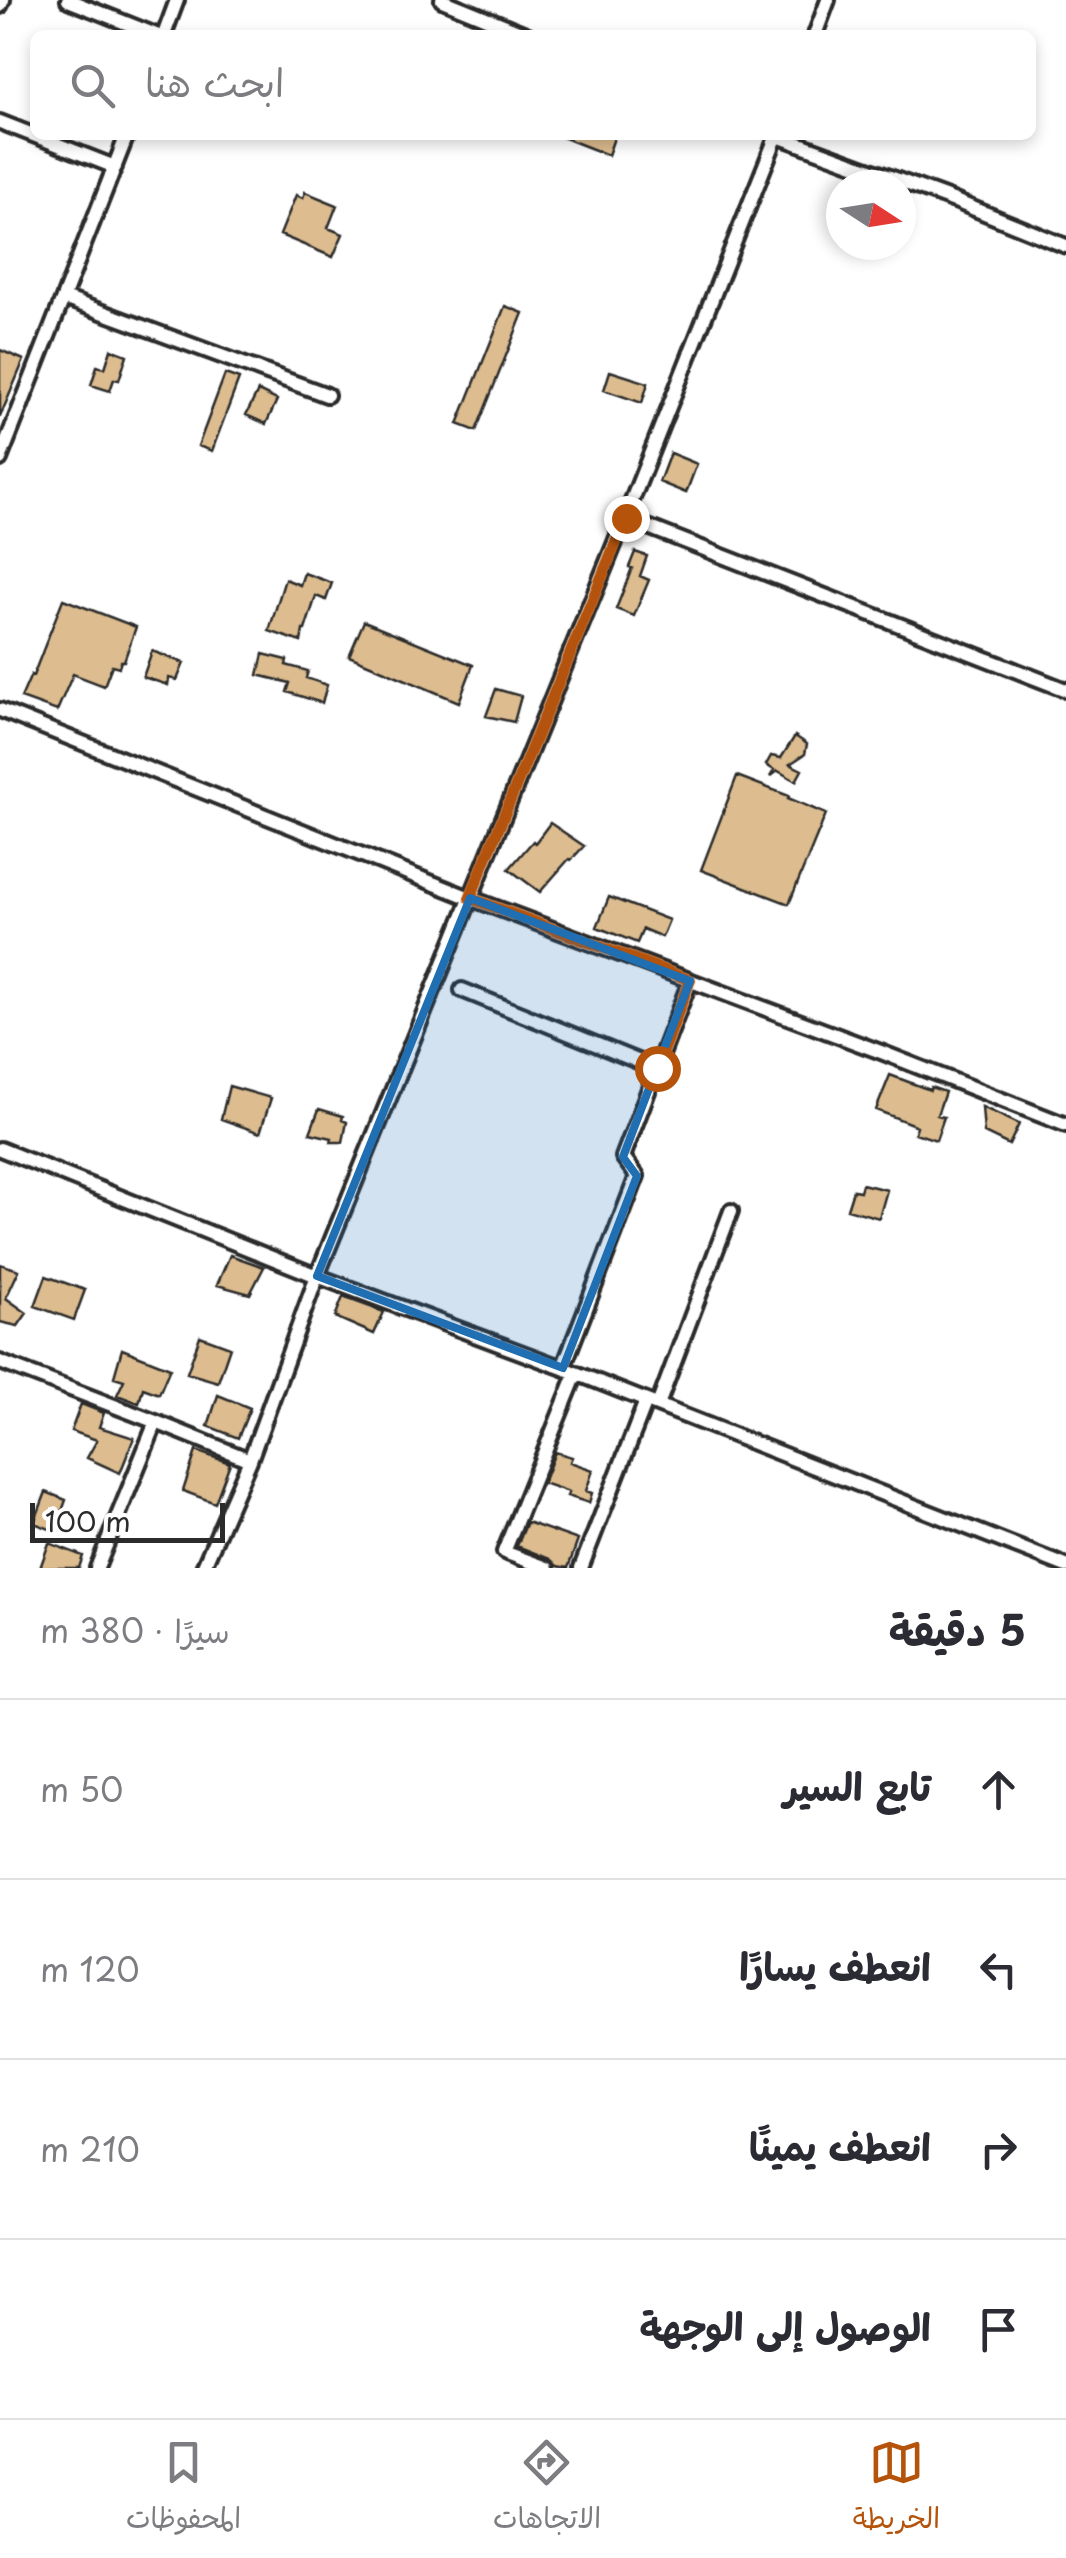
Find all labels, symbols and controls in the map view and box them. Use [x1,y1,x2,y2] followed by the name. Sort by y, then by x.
[30,30,1036,140] search box
[145,53,284,110] text: ابحث هنا
[65,58,120,113] icon: search
[826,170,916,260] north arrow
[604,496,650,542] route end
[635,1046,681,1092] route start
[30,1498,225,1542] scale bar
[45,1499,131,1542] text: 100 m
[889,1597,1026,1660] text: 5 دقيقة
[40,1606,230,1654] text: سيرًا · 380 m
[783,1757,931,1814] text: تابع السير
[971,1762,1026,1817] icon: ahead
[40,1765,123,1813] text: 50 m
[739,1937,931,1994] text: انعطف يسارًا
[971,1942,1026,1997] icon: left
[40,1945,140,1993] text: 120 m
[749,2117,931,2174] text: انعطف يمينًا
[971,2122,1026,2177] icon: right
[40,2125,140,2173] text: 210 m
[639,2297,931,2354] text: الوصول إلى الوجهة
[971,2302,1026,2357] icon: arrive
[126,2435,241,2543] tab: المحفوظات
[493,2435,601,2543] tab: الاتجاهات
[853,2435,940,2543] tab: الخريطة

